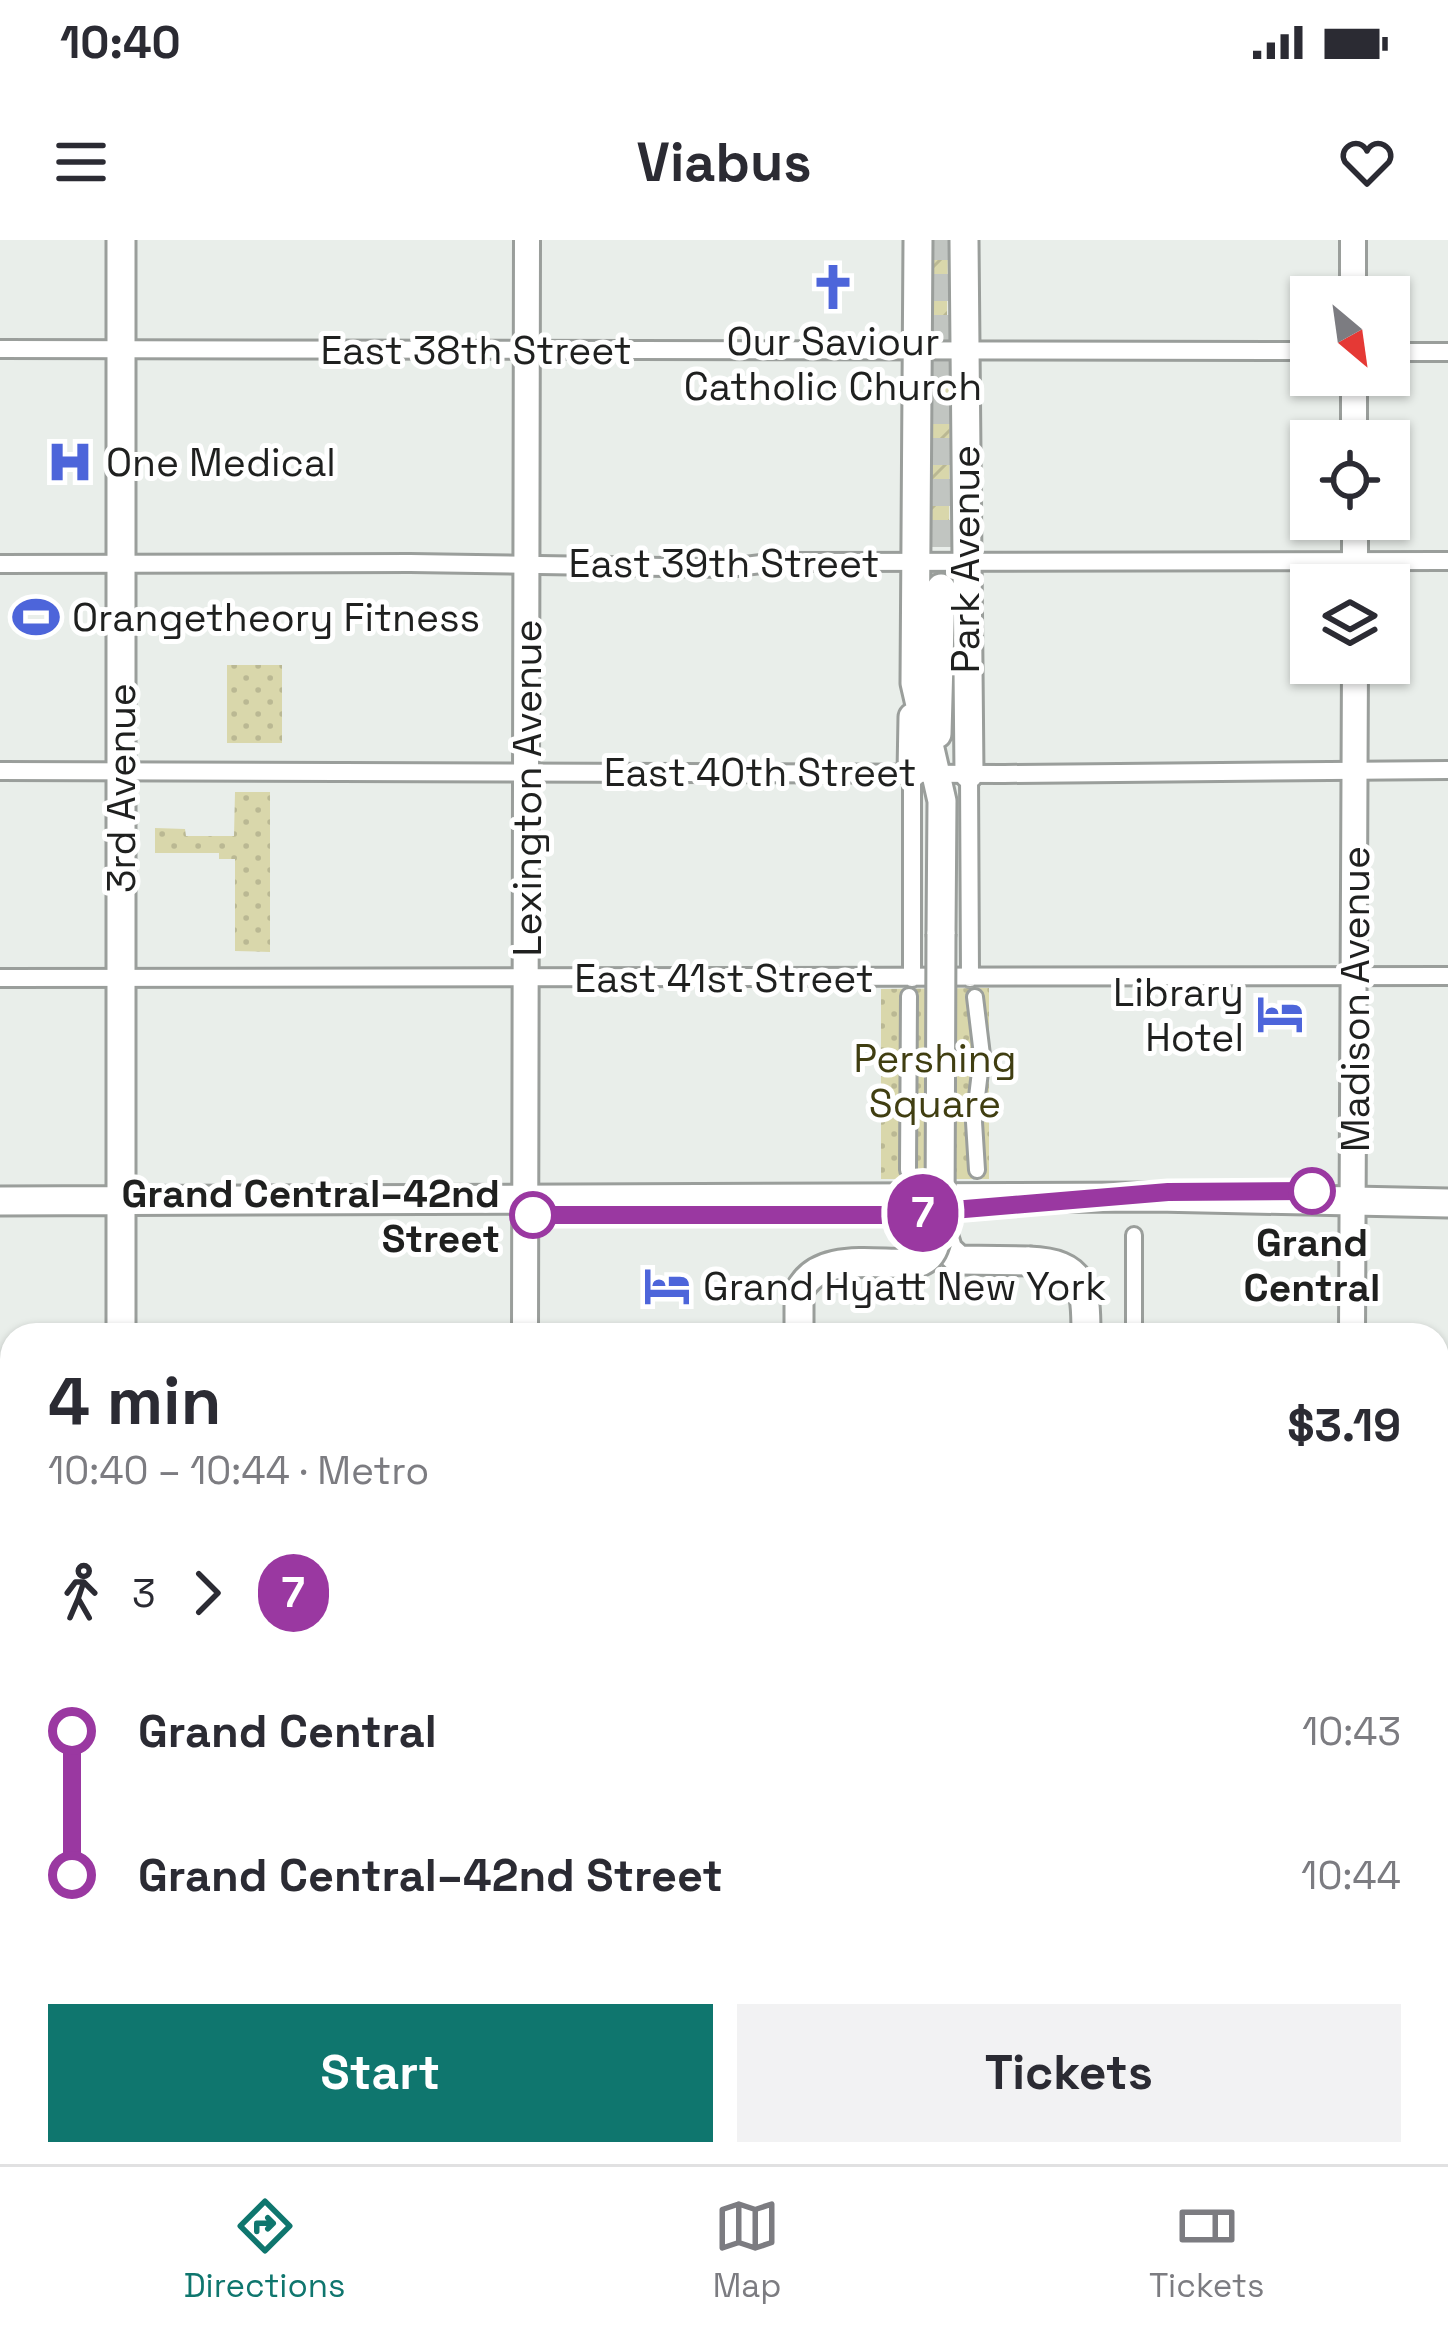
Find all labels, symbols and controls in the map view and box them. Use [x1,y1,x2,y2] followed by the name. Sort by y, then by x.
[60,14,181,71] text: 10:40
[637,128,811,197] text: Viabus
[48,129,114,195] icon: menu
[1334,129,1400,195] icon: heart
[808,262,858,312] church icon: Our Saviour Catholic Church
[1290,276,1410,396] north arrow
[1290,276,1410,684] map controls
[684,317,982,411] place label: Our Saviour Catholic Church
[320,326,632,375] street label: East 38th Street
[1290,420,1410,540] button: locate
[45,437,95,487] hospital icon: One Medical
[106,438,336,487] place label: One Medical
[941,445,990,673] street label: Park Avenue
[569,539,879,588] street label: East 39th Street
[1290,564,1410,684] button: layers
[11,592,61,642] sports icon: Orangetheory Fitness
[72,593,480,642] place label: Orangetheory Fitness
[503,619,552,957] street label: Lexington Avenue
[97,683,146,893] street label: 3rd Avenue
[604,748,916,797] street label: East 40th Street
[1331,846,1380,1152] street label: Madison Avenue
[574,954,874,1003] street label: East 41st Street
[1113,968,1244,1062] place label: Library Hotel
[1255,989,1305,1039] hotel icon: Library Hotel
[853,1034,1017,1128] park label: Pershing Square
[121,1169,500,1263] place label: Grand Central–42nd Street
[1290,1169,1334,1213] marker: Grand Central
[884,1174,962,1252] line badge: 7
[911,1186,935,1239] text: 7
[511,1193,555,1237] marker: Grand Central–42nd Street
[1244,1218,1380,1312] place label: Grand Central
[642,1261,692,1311] hotel icon: Grand Hyatt New York
[703,1262,1106,1311] place label: Grand Hyatt New York
[48,1359,221,1443] text: 4 min
[1287,1397,1401,1454] text: $3.19
[48,1446,429,1495] text: 10:40 – 10:44 · Metro
[48,1560,114,1626] icon: walk
[174,1560,240,1626] icon: forward
[282,1566,305,1619] text: 7
[132,1569,156,1618] text: 3
[138,1703,437,1760] text: Grand Central
[1302,1707,1401,1756] text: 10:43
[138,1847,723,1904] text: Grand Central–42nd Street
[1301,1851,1401,1900] text: 10:44
[48,2004,713,2142] button: Start
[737,2004,1401,2142] button: Tickets
[184,2193,345,2307] tab: Directions
[713,2193,782,2307] tab: Map
[1149,2193,1264,2307] tab: Tickets

